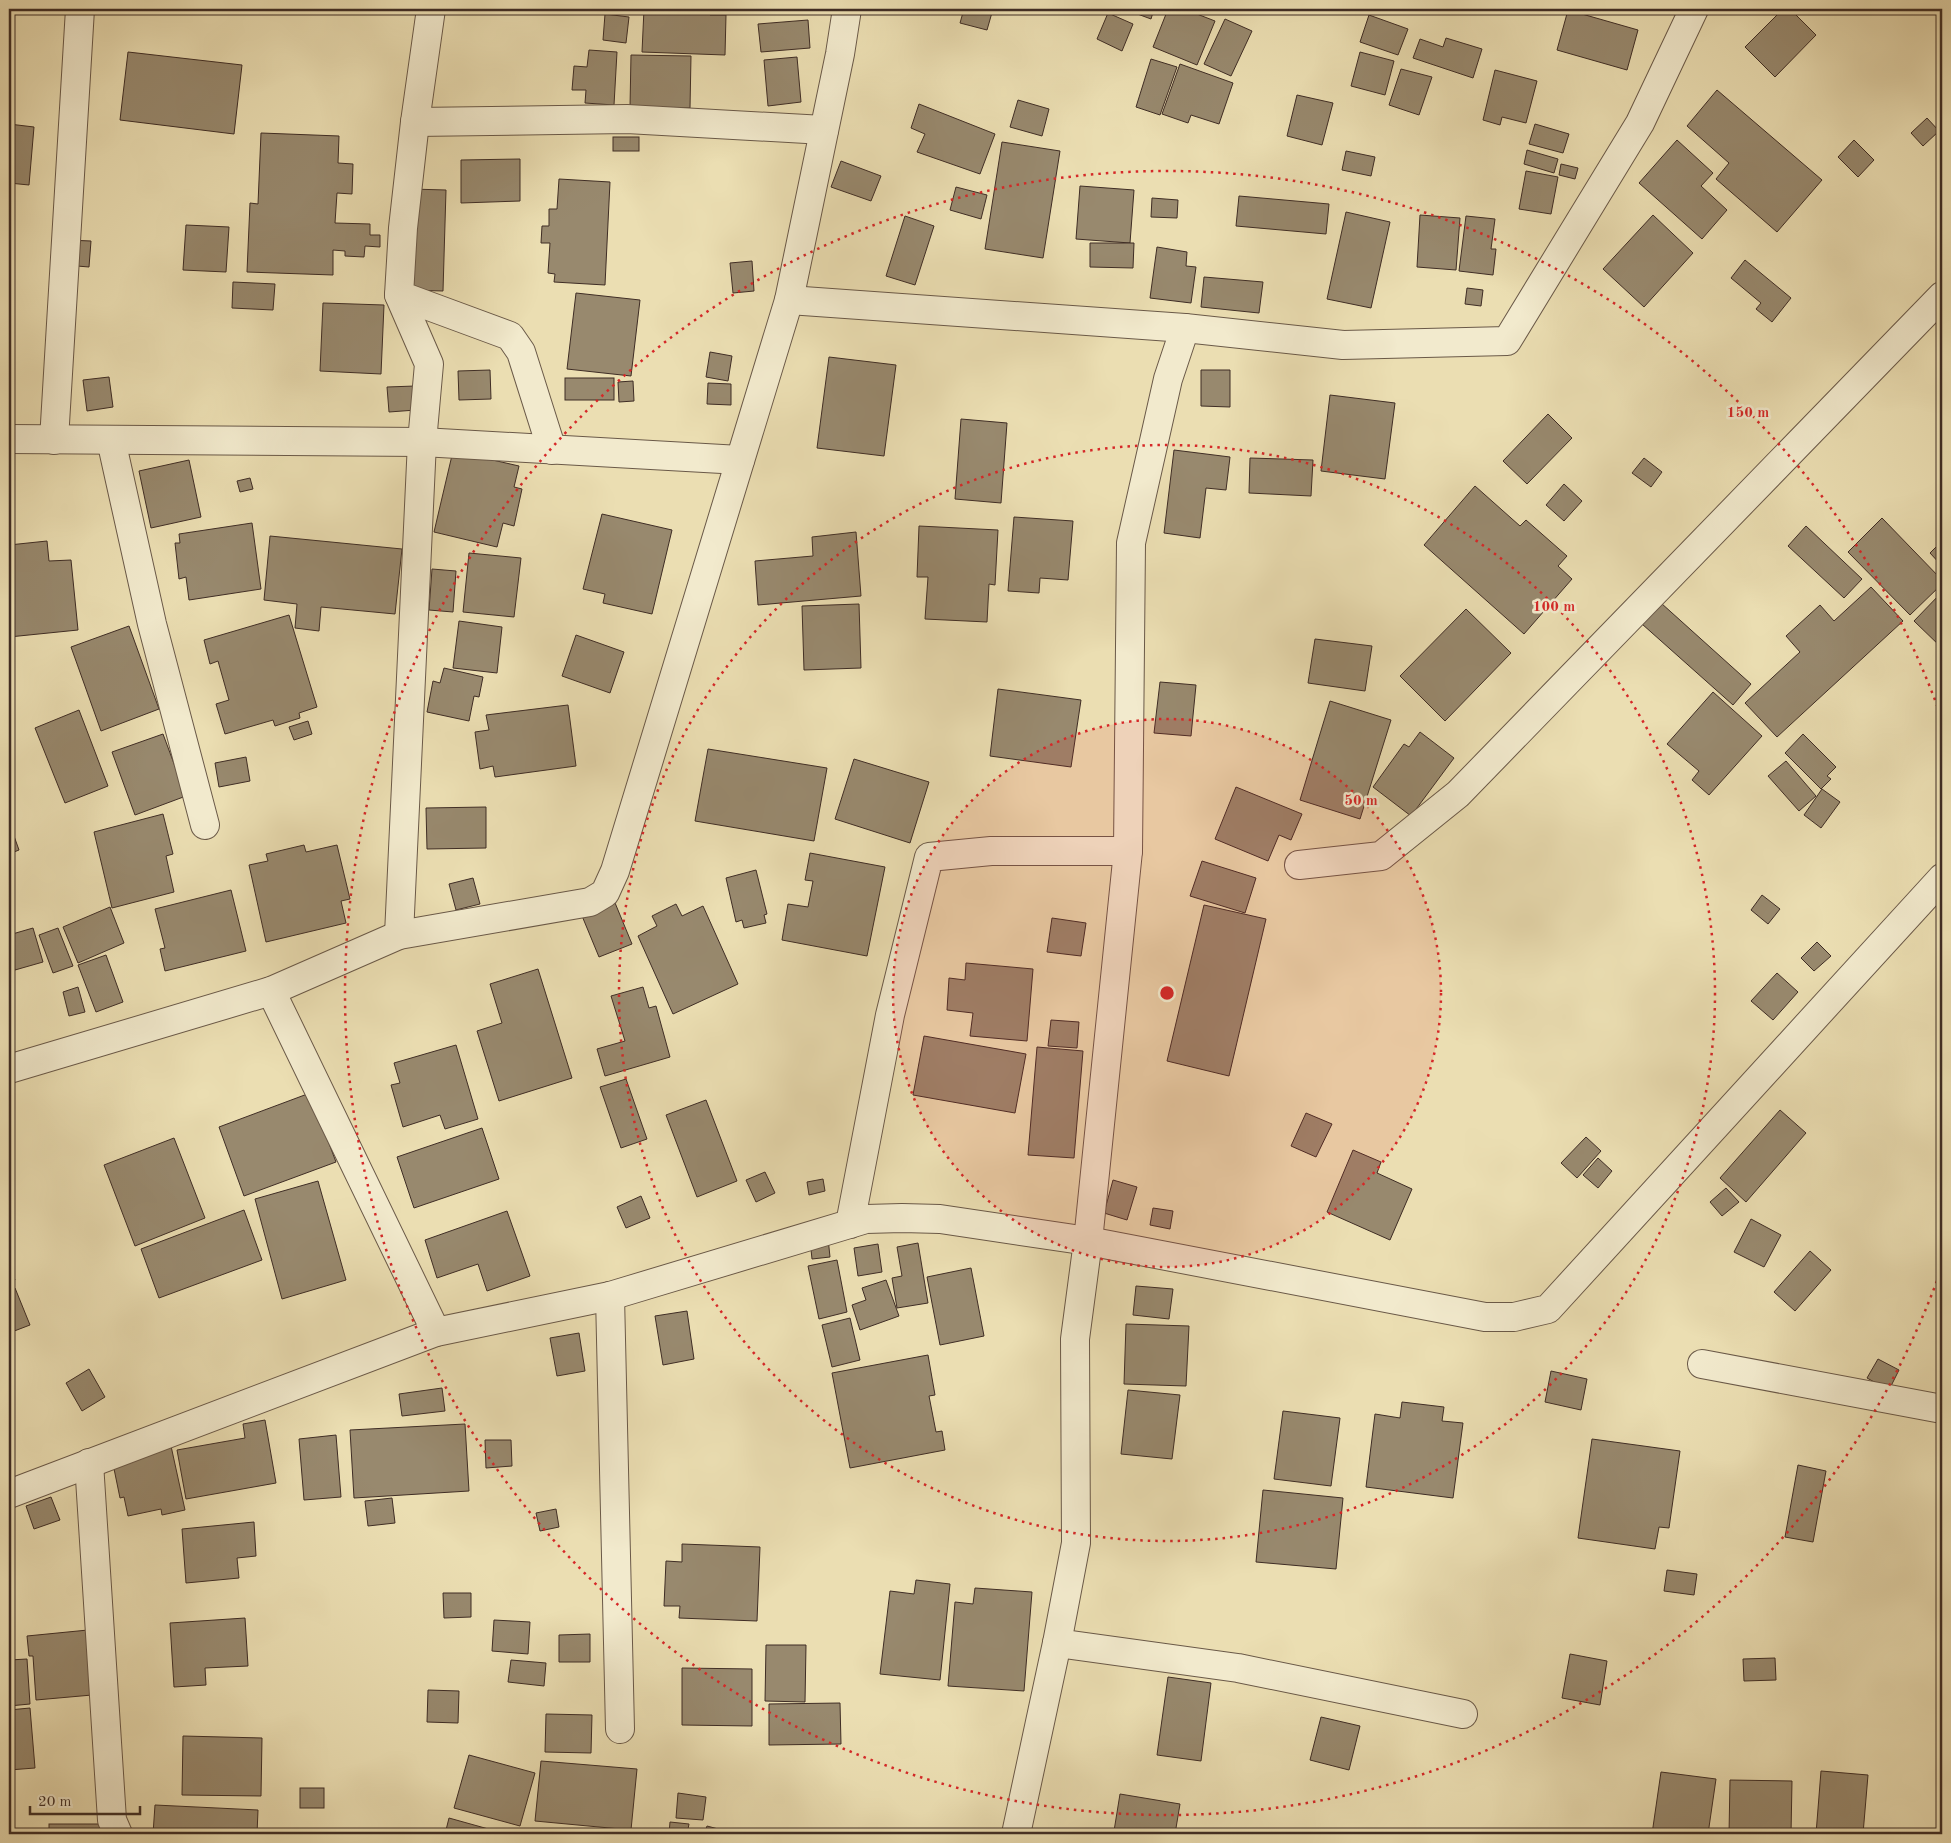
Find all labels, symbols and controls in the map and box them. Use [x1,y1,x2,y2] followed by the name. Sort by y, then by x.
[1727,406,1769,421] text: 150 m
[1533,600,1575,615] text: 100 m
[1344,794,1378,809] text: 50 m
[1158,984,1176,1002] centre of rings
[30,1783,140,1815] scale bar
[38,1795,72,1810] text: 20 m

